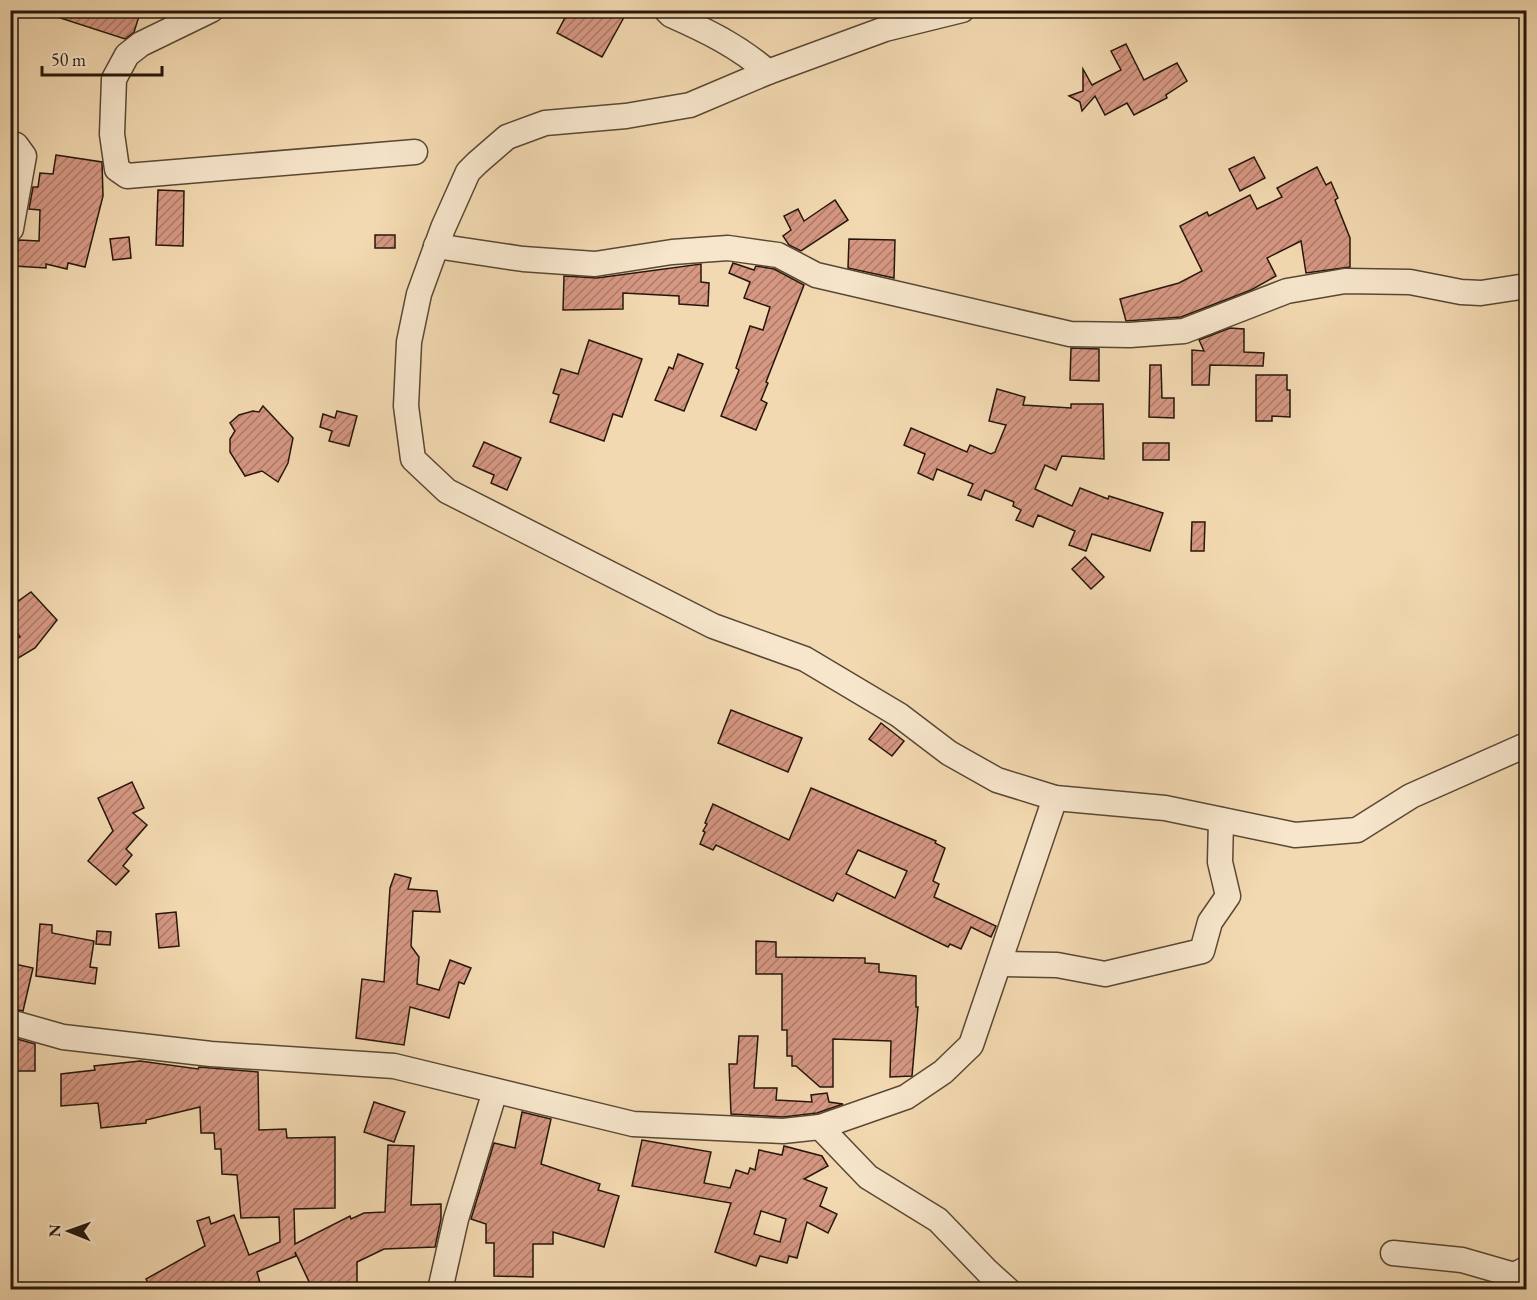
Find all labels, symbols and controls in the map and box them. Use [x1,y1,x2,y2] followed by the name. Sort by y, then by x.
[42,39,162,77] scale bar
[51,48,86,71] text: 50 m
[39,1201,99,1261] north arrow
[44,1224,65,1237] text: N

